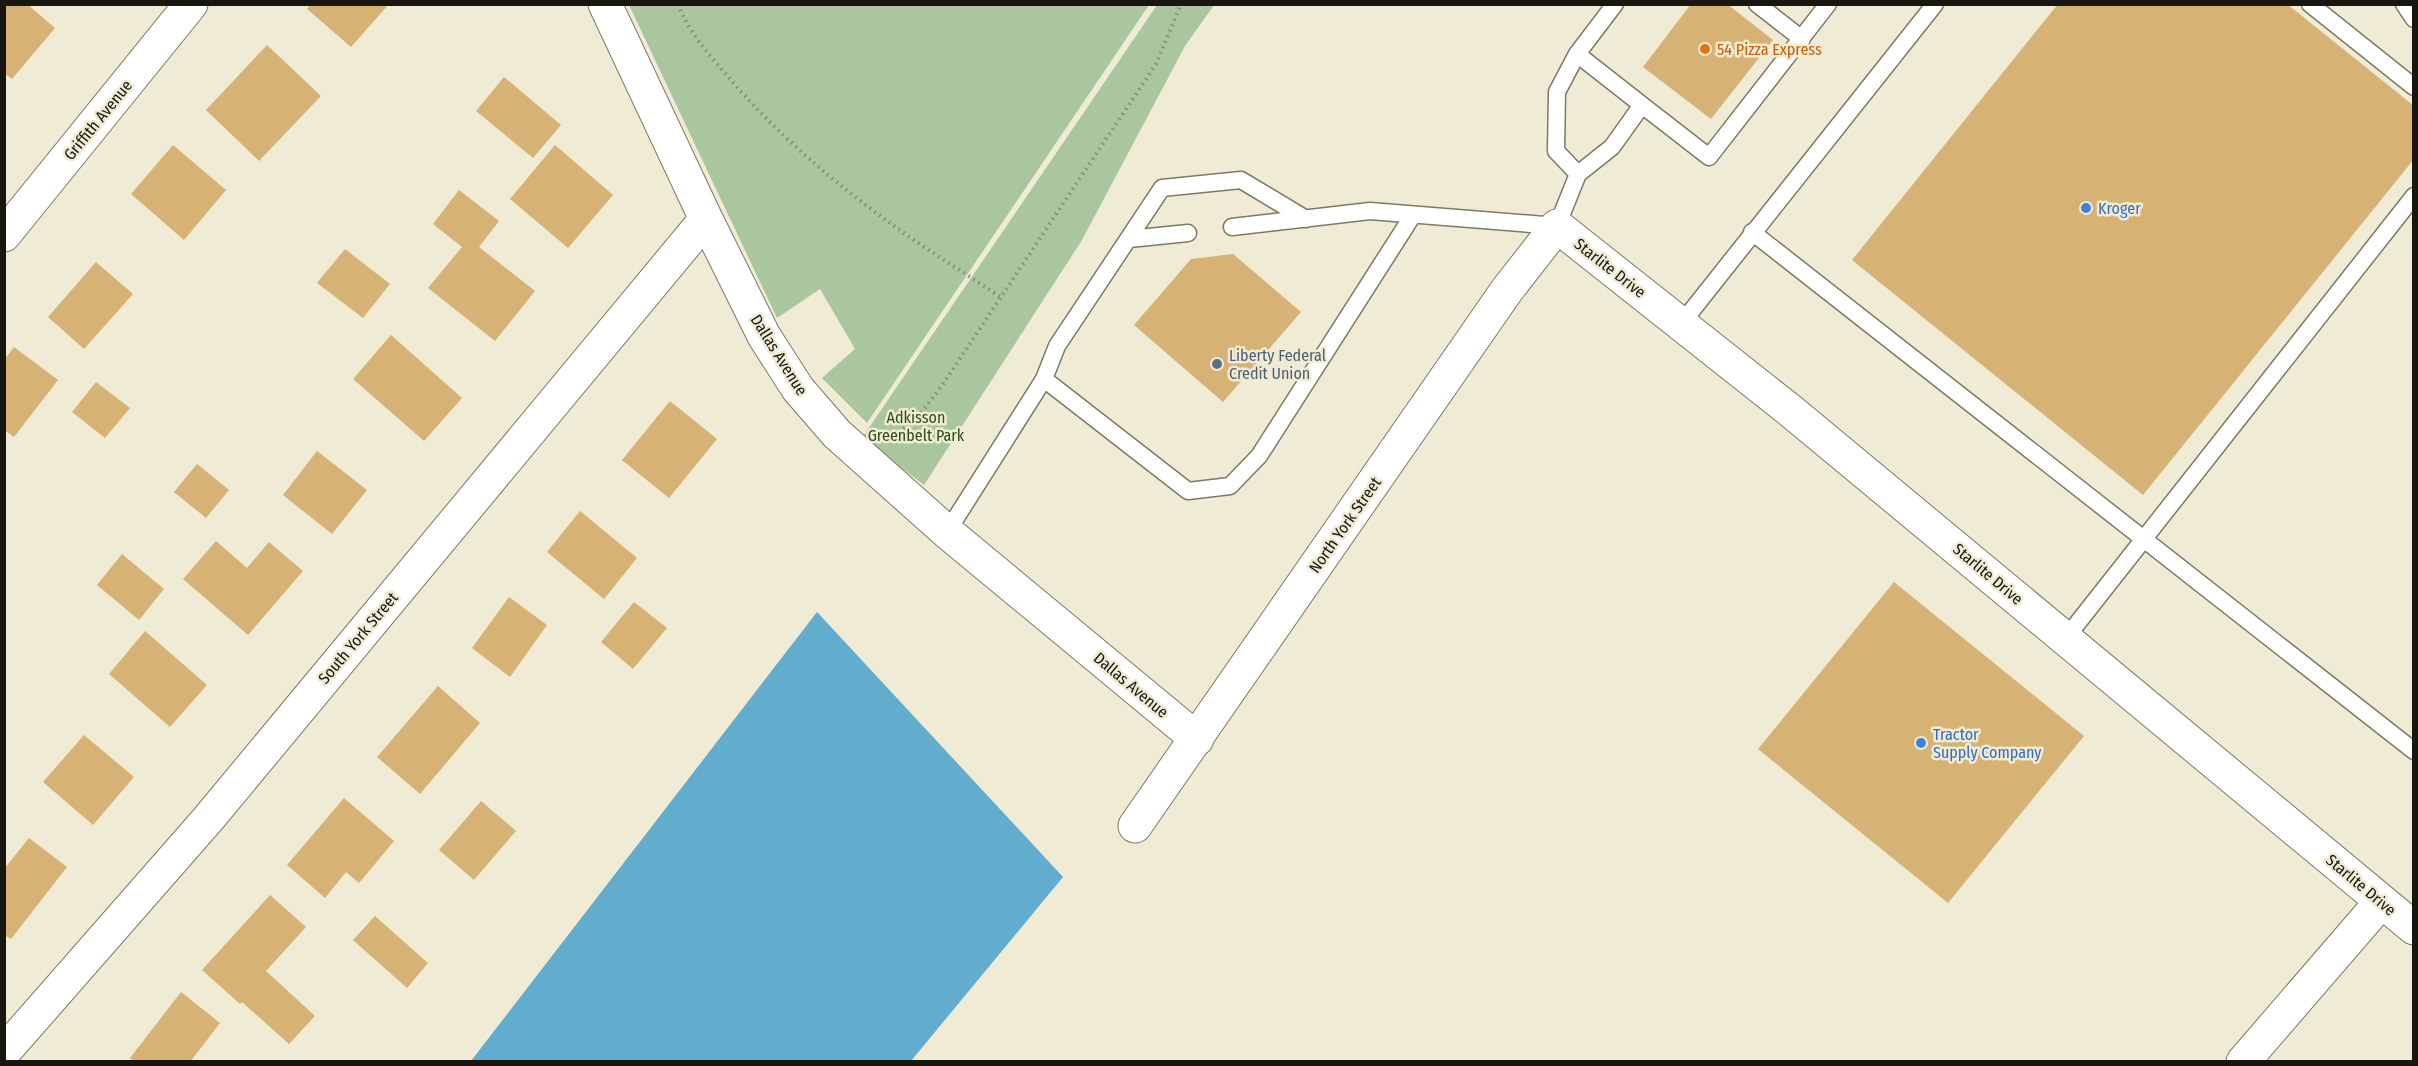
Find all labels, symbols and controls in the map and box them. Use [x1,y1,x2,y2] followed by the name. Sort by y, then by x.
[1717,40,1822,59] place label: 54 Pizza Express
[1698,42,1712,56] marker: 54 Pizza Express
[60,76,136,164] street label: Griffith Avenue
[2098,199,2141,218] place label: Kroger
[2079,201,2093,215] marker: Kroger
[1571,234,1650,302] street label: Starlite Drive
[747,311,811,399] street label: Dallas Avenue
[1229,346,1326,383] place label: Liberty Federal Credit Union
[1210,357,1224,371] marker: Liberty Federal Credit Union
[868,408,965,445] park label: Adkisson Greenbelt Park
[1305,473,1386,577] street label: North York Street
[1949,539,2027,609] street label: Starlite Drive
[314,588,402,688] street label: South York Street
[1090,648,1172,722] street label: Dallas Avenue
[1933,725,2042,762] place label: Tractor Supply Company
[1914,736,1928,750] marker: Tractor Supply Company
[2322,850,2400,920] street label: Starlite Drive

